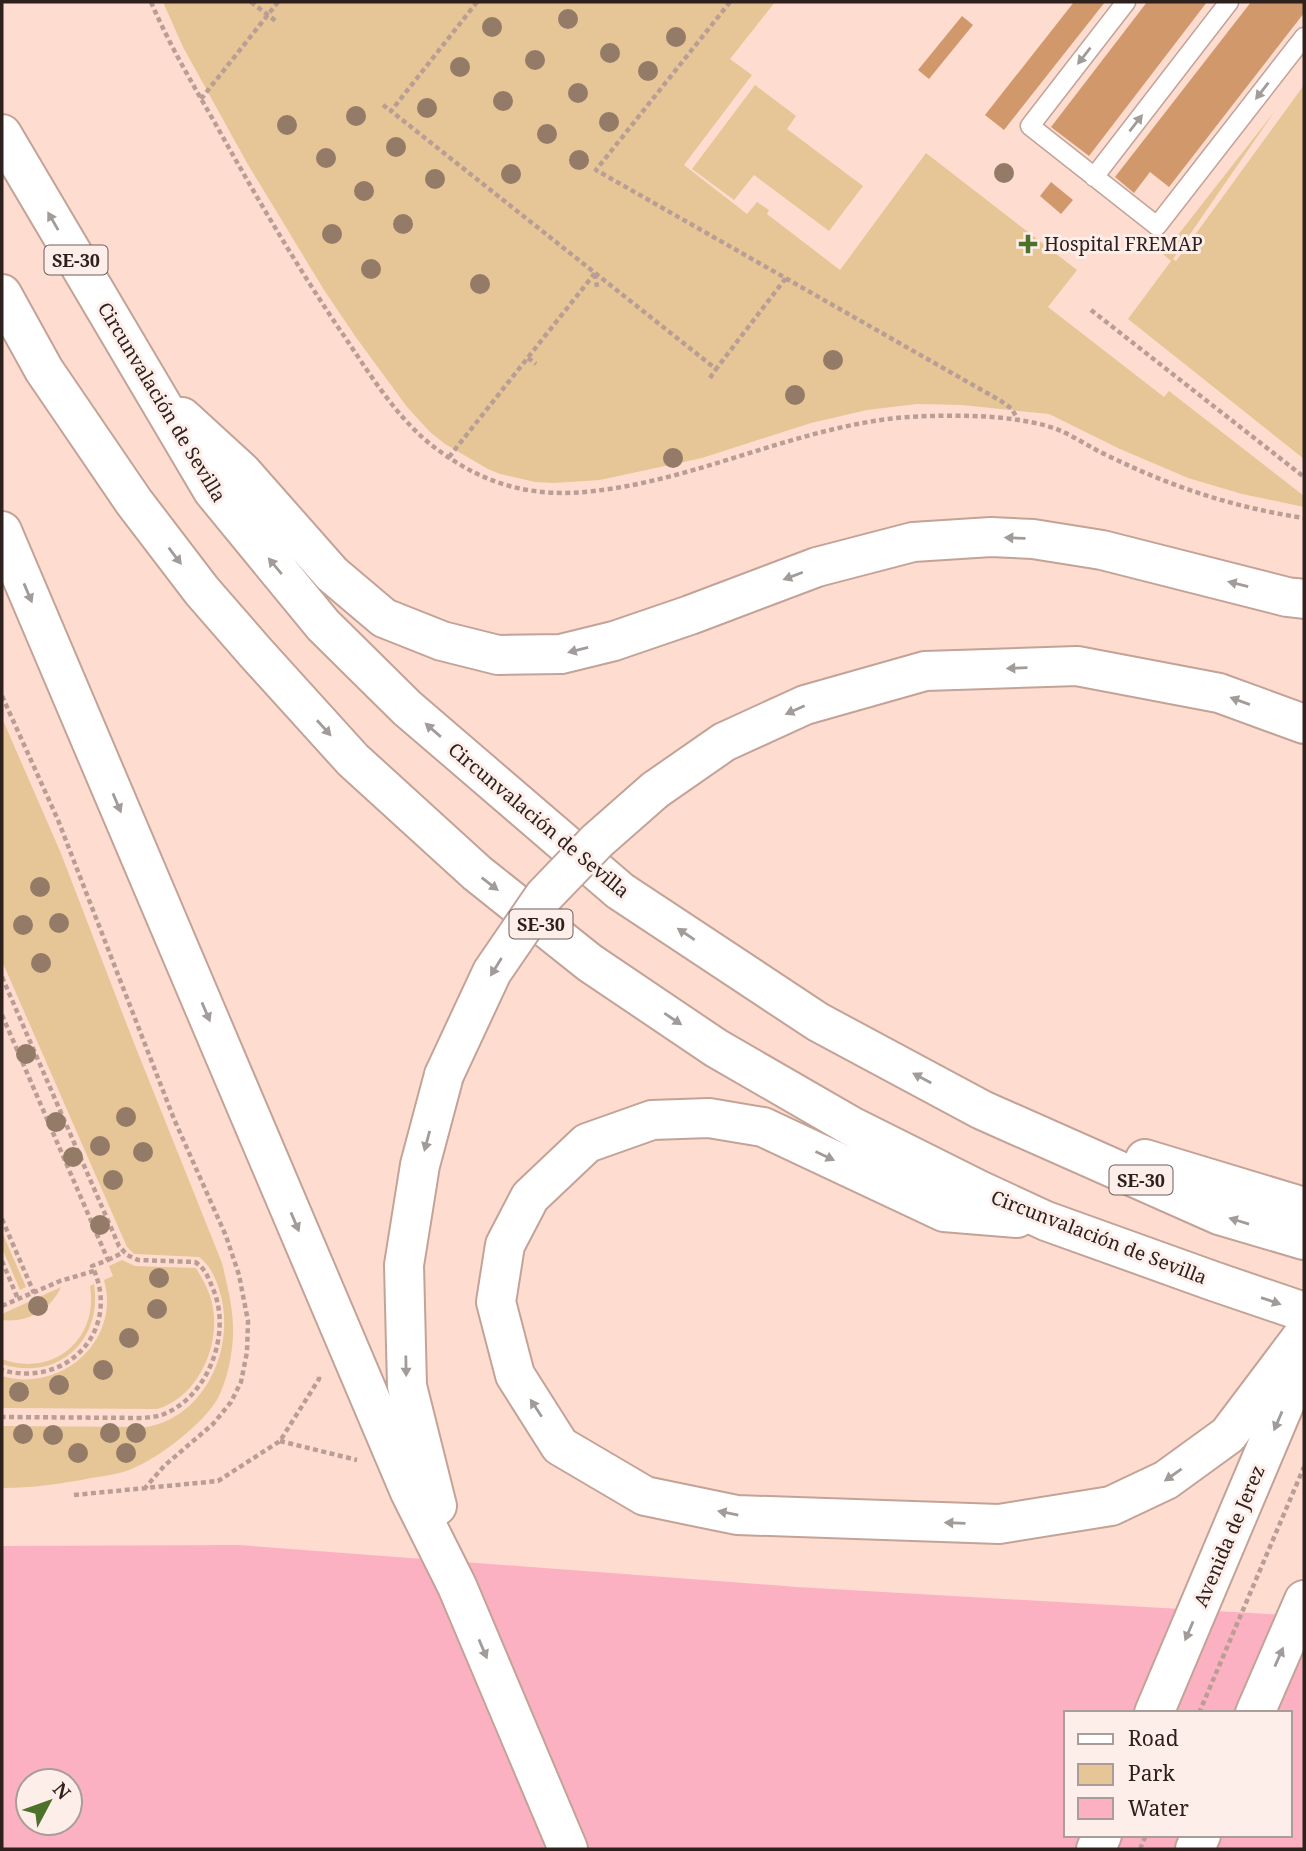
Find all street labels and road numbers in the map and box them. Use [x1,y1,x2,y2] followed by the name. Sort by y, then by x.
[44,246,108,274] road number: SE-30
[92,297,232,507] street label: Circunvalación de Sevilla
[443,736,635,904] street label: Circunvalación de Sevilla
[510,909,572,939] road number: SE-30
[1110,1166,1172,1195] road number: SE-30
[987,1184,1211,1290] street label: Circunvalación de Sevilla
[1187,1461,1271,1611] street label: Avenida de Jerez

